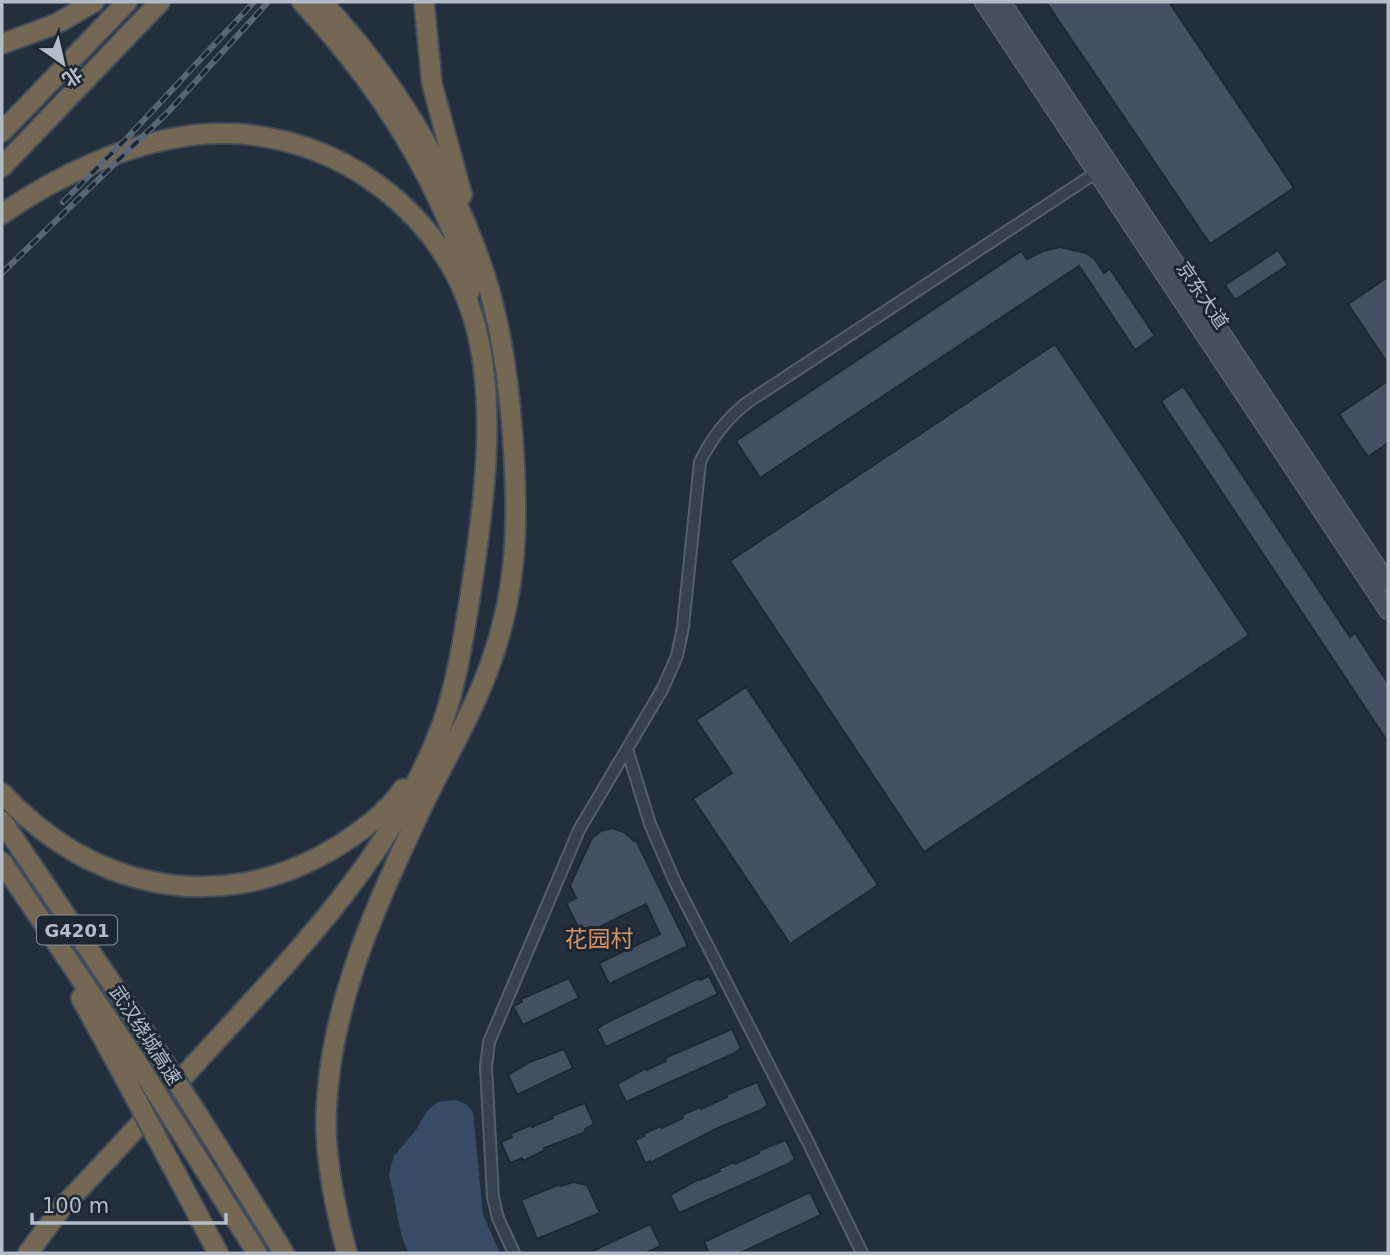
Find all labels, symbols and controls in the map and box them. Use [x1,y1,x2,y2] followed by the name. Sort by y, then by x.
[28,28,98,98] north arrow
[58,63,87,92] text: 北
[1173,257,1233,333] street label: 京东大道
[37,916,117,945] road number: G4201
[565,926,634,952] district label: 花园村
[106,981,186,1089] street label: 武汉绕城高速
[32,1182,226,1226] scale bar
[42,1194,109,1218] text: 100 m

